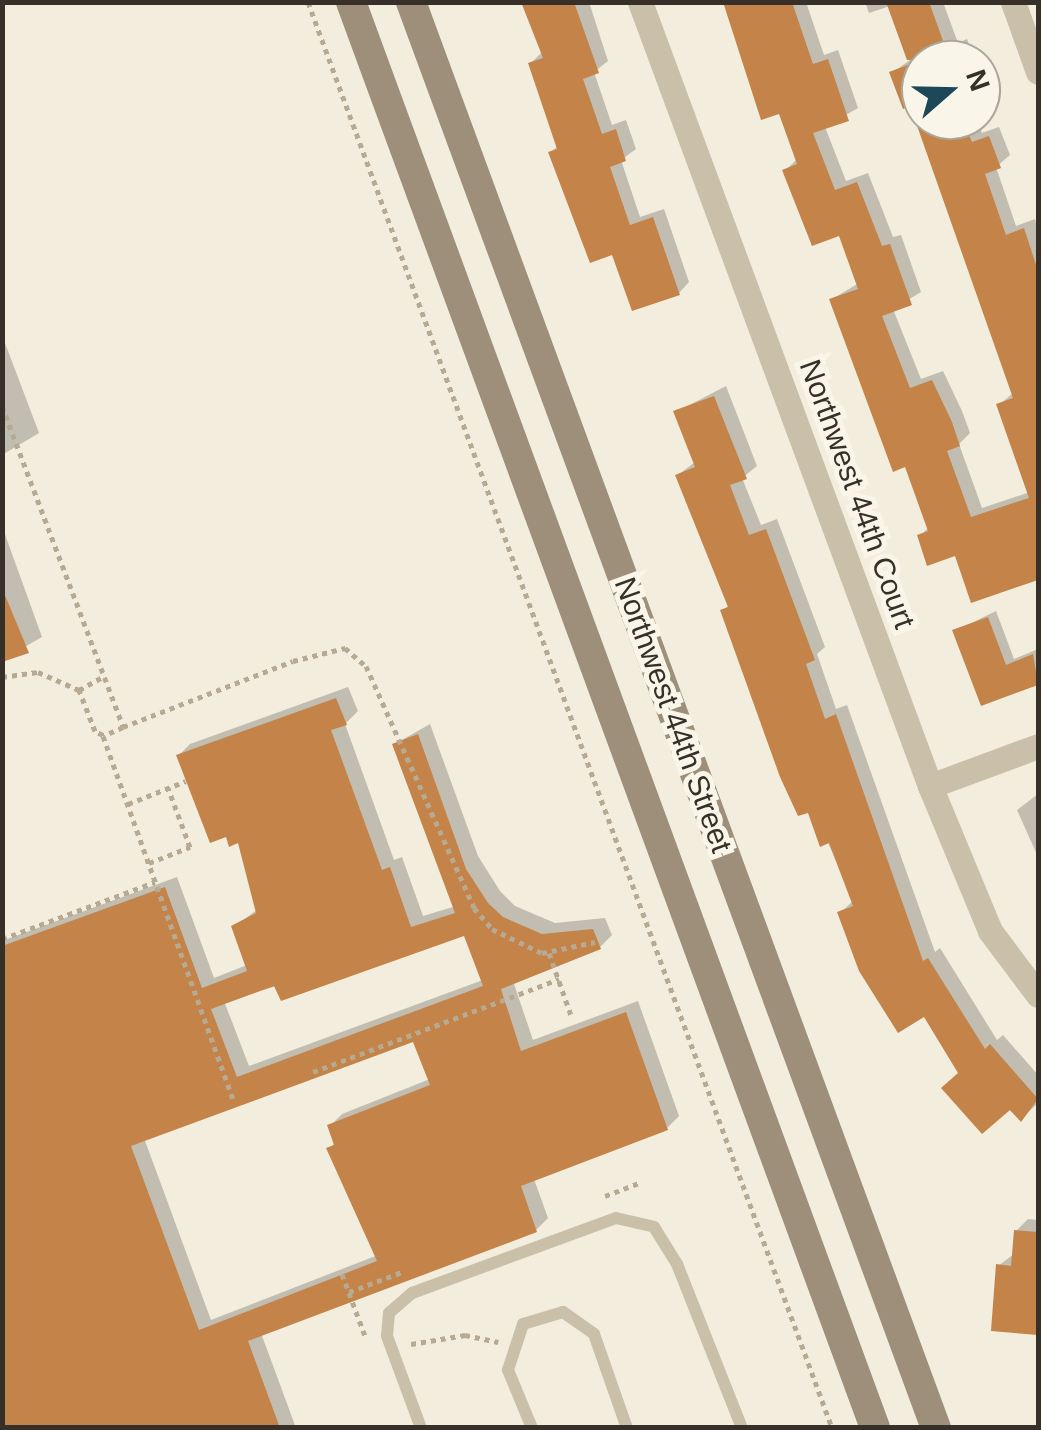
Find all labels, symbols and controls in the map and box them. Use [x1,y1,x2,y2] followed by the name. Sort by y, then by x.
[901,40,1001,140] north arrow
[960,65,996,95] text: N
[792,355,922,633] street label: Northwest 44th Court
[606,573,740,857] street label: Northwest 44th Street

